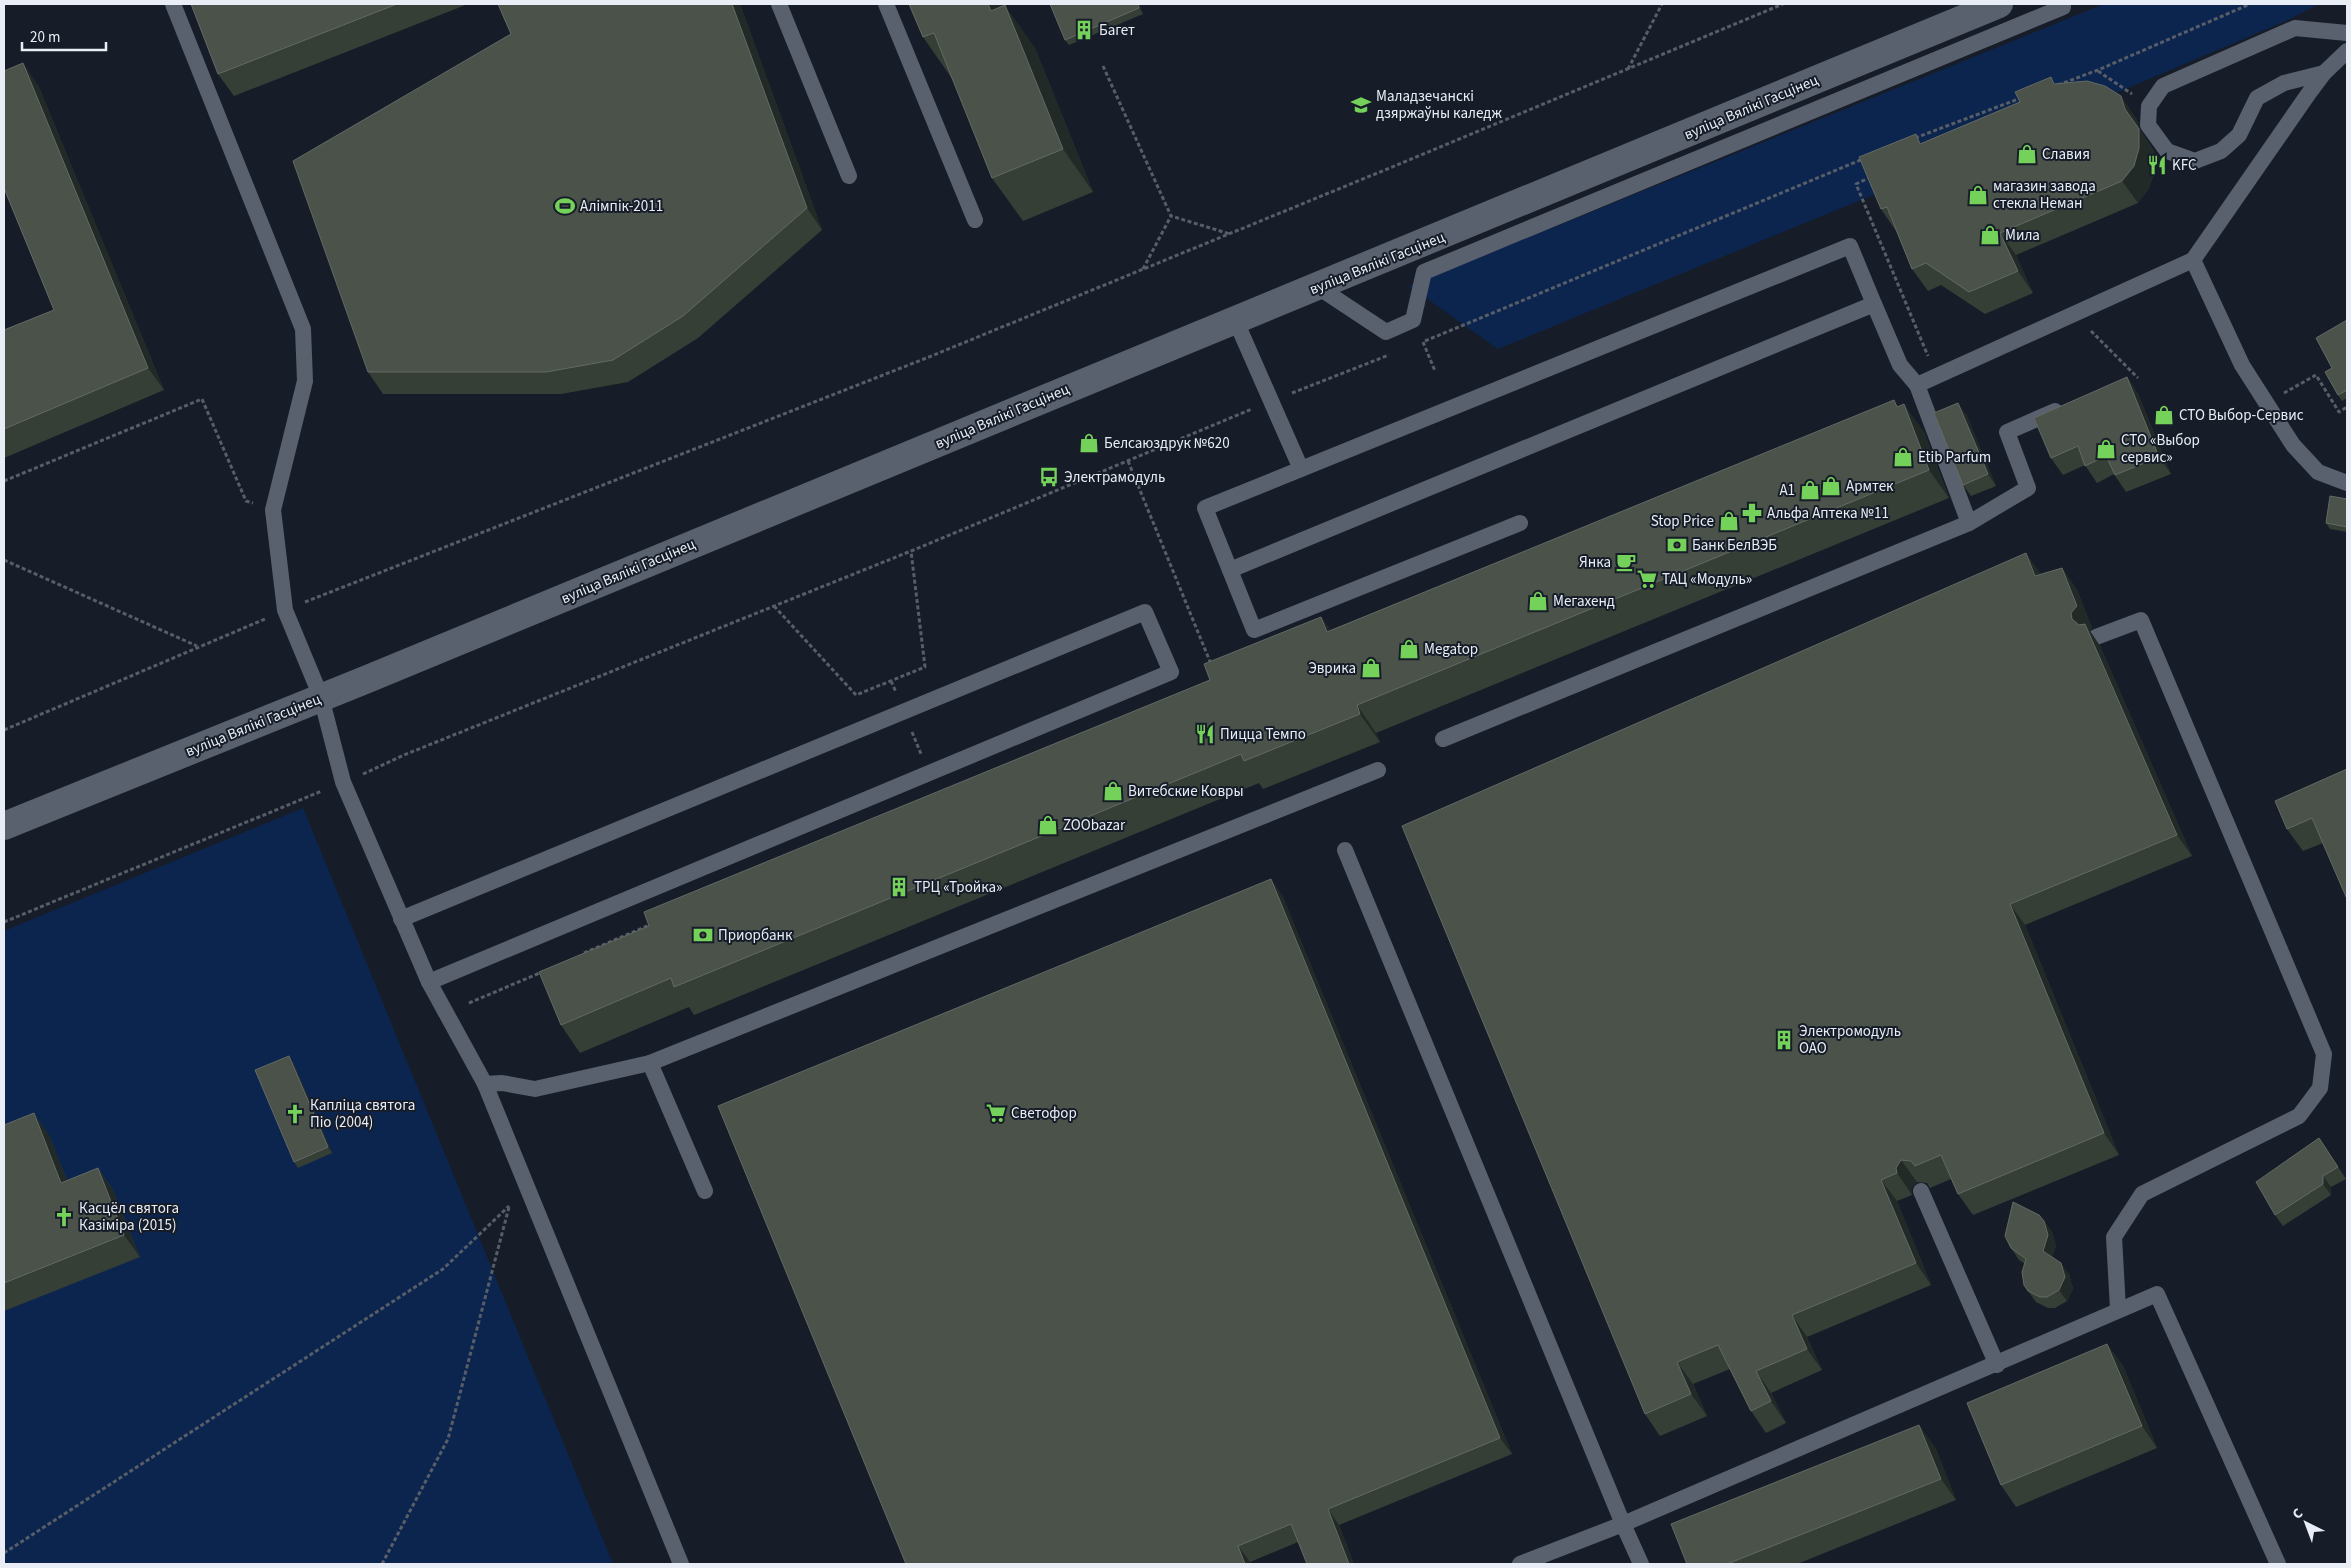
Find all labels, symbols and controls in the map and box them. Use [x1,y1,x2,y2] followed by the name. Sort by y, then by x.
[1073,19,1095,41] building icon: Багет
[22,20,106,52] scale bar
[1099,20,1135,41] place label: Багет
[30,27,60,48] text: 20 m
[1681,69,1822,145] street label: вуліца Вялікі Гасцінец
[1376,86,1502,124] place label: Маладзечанскі дзяржаўны каледж
[1350,94,1372,116] school or university icon: Маладзечанскі дзяржаўны каледж
[2016,143,2038,165] shop icon: Славия
[2042,144,2090,165] place label: Славия
[2146,154,2168,176] restaurant icon: KFC
[2172,155,2197,176] place label: KFC
[1993,176,2096,214] place label: магазин завода стекла Неман
[1967,184,1989,206] shop icon: магазин завода стекла Неман
[554,195,576,217] sports icon: Алімпік-2011
[580,196,663,217] place label: Алімпік-2011
[1979,224,2001,246] shop icon: Мила
[2005,225,2040,246] place label: Мила
[1306,227,1448,300] street label: вуліца Вялікі Гасцінец
[932,378,1073,454] street label: вуліца Вялікі Гасцінец
[2153,404,2175,426] shop icon: СТО Выбор-Сервис
[2179,405,2304,426] place label: СТО Выбор-Сервис
[2121,430,2200,468] place label: СТО «Выбор сервис»
[1078,432,1100,454] shop icon: Белсаюздрук №620
[1104,433,1230,454] place label: Белсаюздрук №620
[2095,438,2117,460] shop icon: СТО «Выбор сервис»
[1892,446,1914,468] shop icon: Etib Parfum
[1918,447,1991,468] place label: Etib Parfum
[1038,466,1060,488] bus stop icon: Электрамодуль
[1064,467,1165,488] place label: Электрамодуль
[1820,475,1842,497] shop icon: Армтек
[1846,476,1894,497] place label: Армтек
[1799,479,1821,501] shop icon: A1
[1779,480,1795,501] place label: A1
[1741,502,1763,524] pharmacy icon: Альфа Аптека №11
[1767,503,1889,524] place label: Альфа Аптека №11
[1718,510,1740,532] shop icon: Stop Price
[1651,511,1714,532] place label: Stop Price
[558,533,699,609] street label: вуліца Вялікі Гасцінец
[1666,534,1688,556] bank icon: Банк БелВЭБ
[1692,535,1777,556] place label: Банк БелВЭБ
[1615,551,1637,573] cafe icon: Янка
[1579,552,1611,573] place label: Янка
[1636,568,1658,590] supermarket icon: ТАЦ «Модуль»
[1662,569,1752,590] place label: ТАЦ «Модуль»
[1527,590,1549,612] shop icon: Мегахенд
[1553,591,1615,612] place label: Мегахенд
[1398,638,1420,660] shop icon: Megatop
[1424,639,1478,660] place label: Megatop
[1360,657,1382,679] shop icon: Эврика
[1308,658,1356,679] place label: Эврика
[182,689,324,762] street label: вуліца Вялікі Гасцінец
[1194,723,1216,745] restaurant icon: Пицца Темпо
[1220,724,1306,745] place label: Пицца Темпо
[1102,780,1124,802] shop icon: Витебские Ковры
[1128,781,1244,802] place label: Витебские Ковры
[1037,814,1059,836] shop icon: ZOObazar
[1063,815,1126,836] place label: ZOObazar
[888,876,910,898] building icon: ТРЦ «Тройка»
[914,877,1003,898] place label: ТРЦ «Тройка»
[692,924,714,946] bank icon: Приорбанк
[718,925,793,946] place label: Приорбанк
[1799,1021,1901,1059] place label: Электромодуль ОАО
[1773,1029,1795,1051] building icon: Электромодуль ОАО
[310,1095,415,1133] place label: Капліца святога Піо (2004)
[985,1102,1007,1124] supermarket icon: Светофор
[284,1103,306,1125] church icon: Капліца святога Піо (2004)
[1011,1103,1077,1124] place label: Светофор
[79,1198,179,1236] place label: Касцёл святога Казіміра (2015)
[53,1206,75,1228] church icon: Касцёл святога Казіміра (2015)
[2281,1498,2331,1548] north arrow
[2288,1504,2308,1524] text: С

